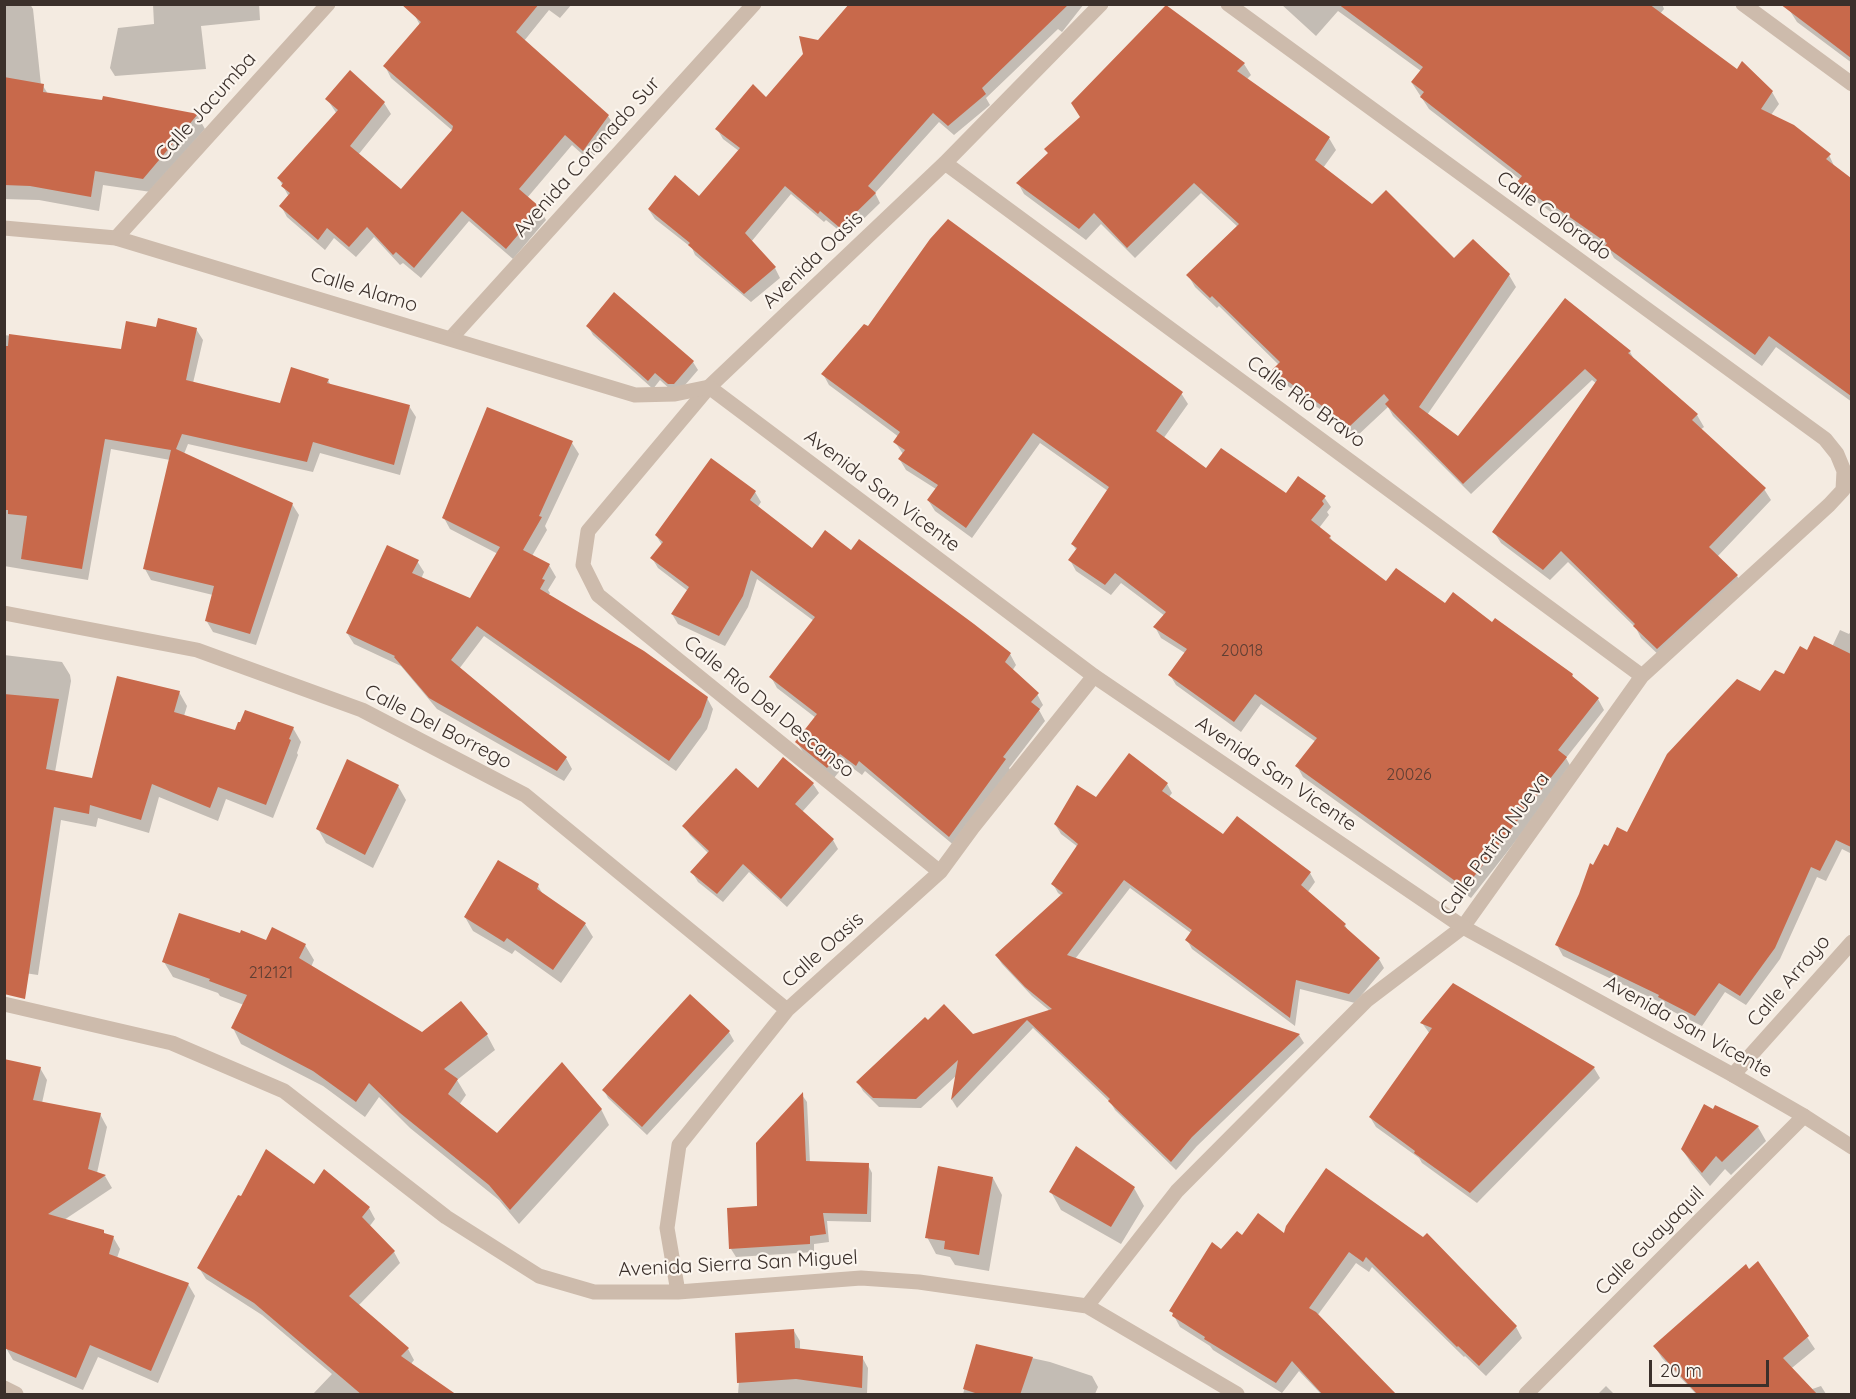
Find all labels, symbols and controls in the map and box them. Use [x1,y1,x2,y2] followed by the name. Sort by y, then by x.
[151,47,261,167] street label: Calle Jacumba
[509,72,665,242] street label: Avenida Coronado Sur
[1492,166,1616,266] street label: Calle Colorado
[758,206,868,314] street label: Avenida Oasis
[307,262,421,318] street label: Calle Alamo
[1242,351,1370,453] street label: Calle Río Bravo
[799,425,965,557] street label: Avenida San Vicente
[679,631,859,783] street label: Calle Río Del Descanso
[1221,641,1263,661] house number: 20018
[360,679,516,775] street label: Calle Del Borrego
[1191,711,1361,837] street label: Avenida San Vicente
[1386,765,1432,785] house number: 20026
[1435,768,1555,920] street label: Calle Patria Nueva
[777,907,869,993] street label: Calle Oasis
[1742,930,1836,1032] street label: Calle Arroyo
[249,963,293,983] house number: 212121
[1600,971,1776,1083] street label: Avenida San Vicente
[1591,1182,1709,1300] street label: Calle Guayaquil
[618,1246,858,1282] street label: Avenida Sierra San Miguel
[1652,1348,1772,1386] scale bar
[1660,1359,1702,1382] text: 20 m

